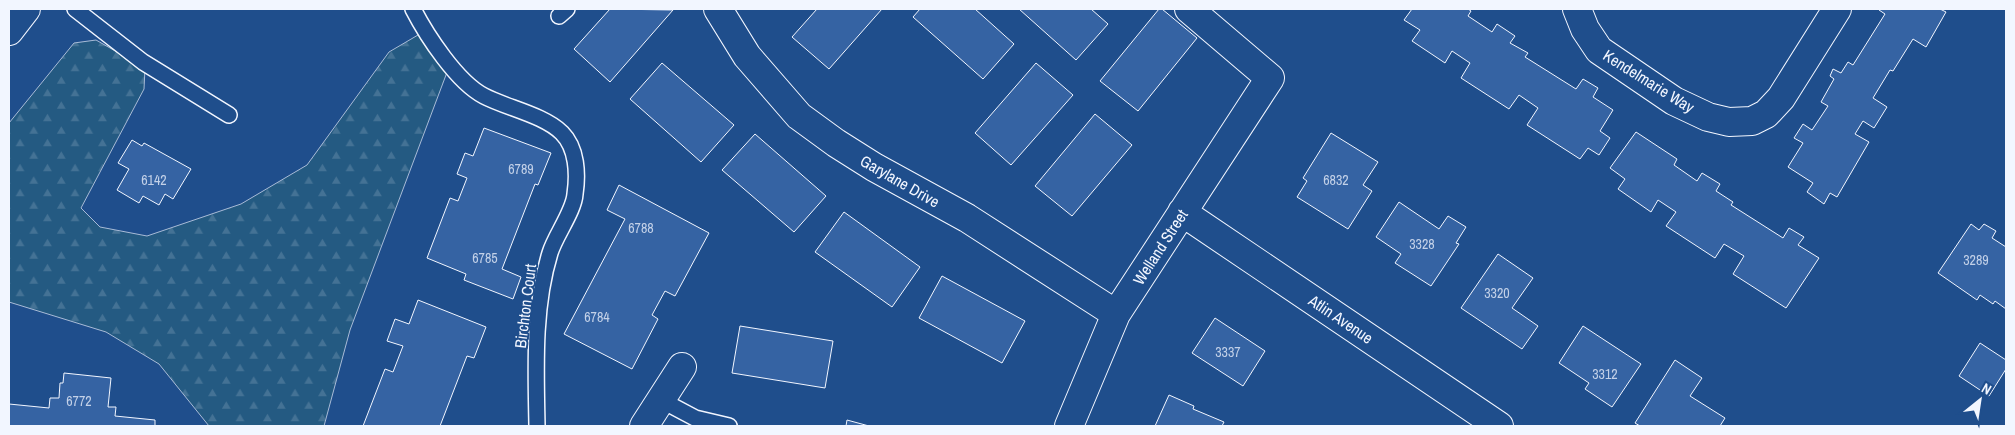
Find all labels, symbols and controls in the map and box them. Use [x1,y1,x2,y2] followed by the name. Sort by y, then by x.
[1599,44,1699,118] street label: Kendelmarie Way
[856,149,944,213] street label: Garylane Drive
[508,160,534,178] house number: 6789
[141,171,167,189] house number: 6142
[1323,171,1349,189] house number: 6832
[1127,205,1193,289] street label: Welland Street
[628,219,654,237] house number: 6788
[1409,235,1435,253] house number: 3328
[472,249,498,267] house number: 6785
[1963,251,1989,269] house number: 3289
[509,262,541,349] street label: Birchton Court
[1484,284,1510,302] house number: 3320
[1304,289,1378,349] street label: Atlin Avenue
[584,308,610,326] house number: 6784
[1215,343,1241,361] house number: 3337
[1592,365,1618,383] house number: 3312
[1955,375,2005,425] north arrow
[1978,379,1995,399] text: N
[66,392,92,410] house number: 6772

